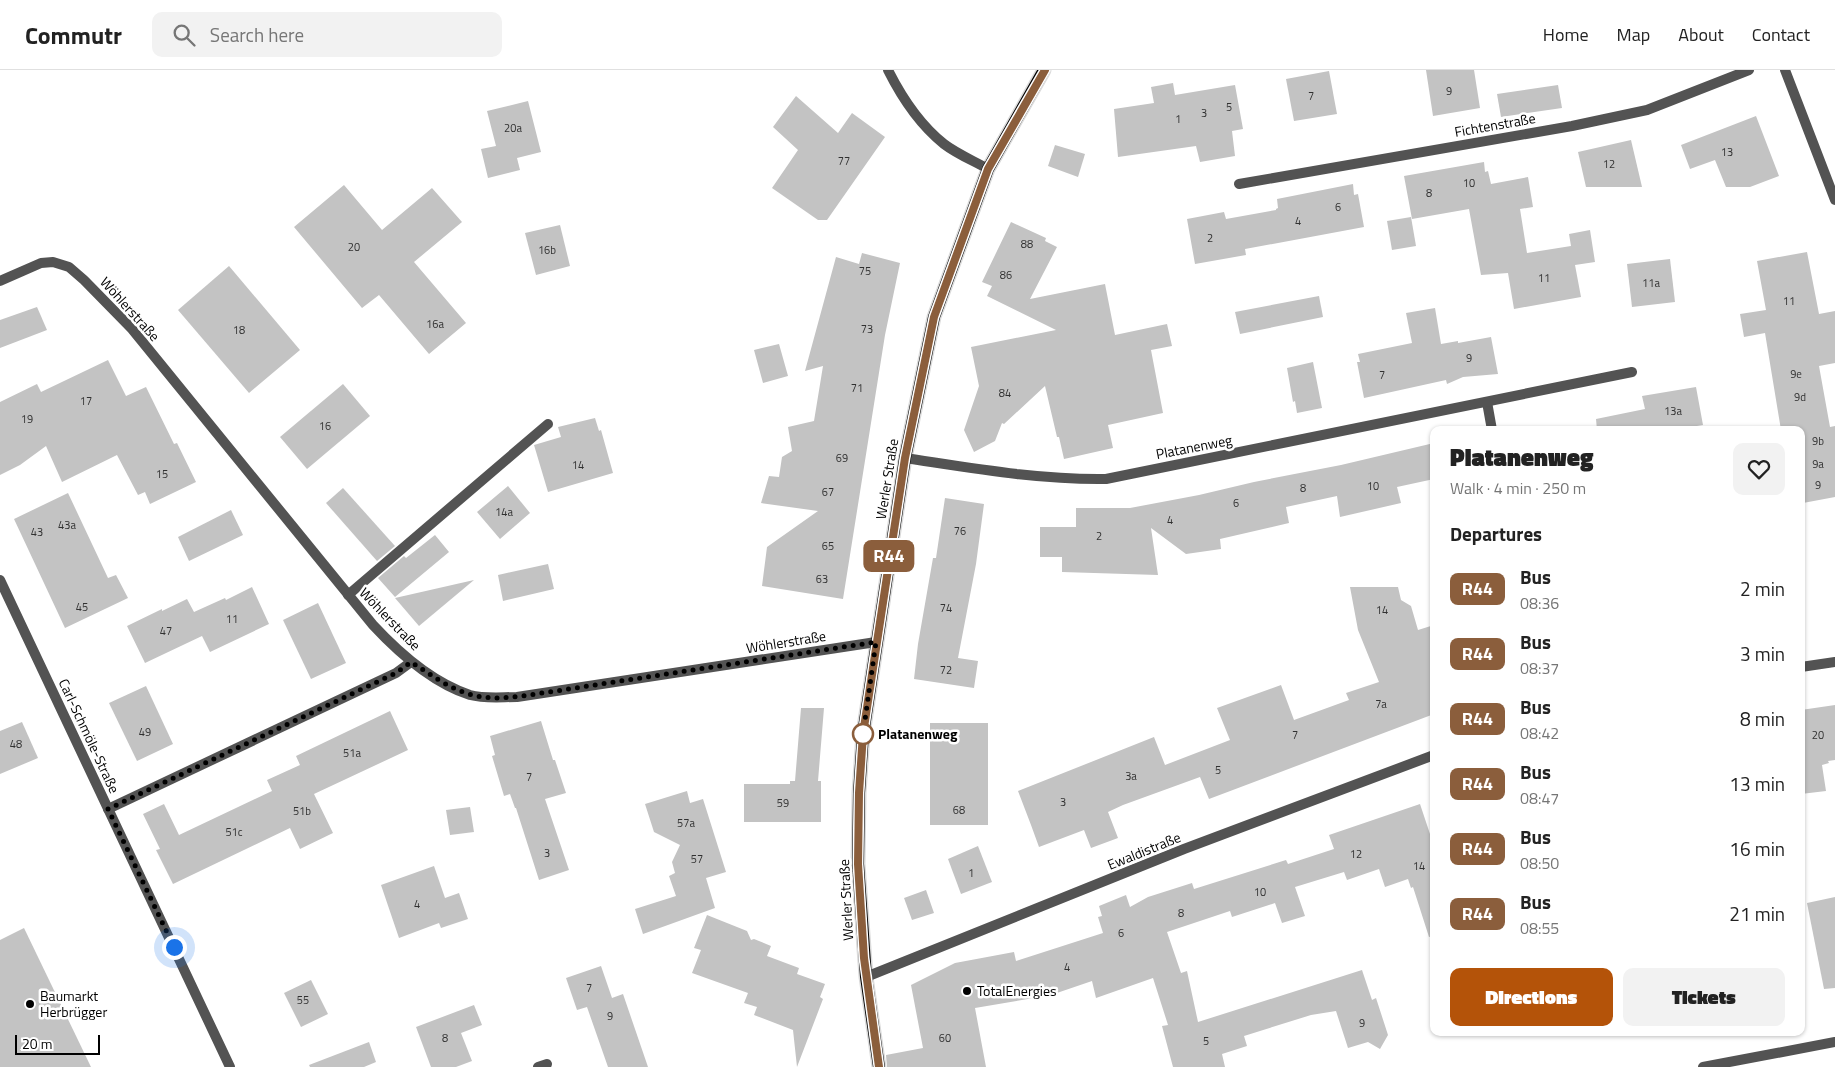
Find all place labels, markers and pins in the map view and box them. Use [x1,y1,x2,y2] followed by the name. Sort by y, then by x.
[852,723,874,745] marker: Platanenweg
[878,723,958,744] place label: Platanenweg
[977,980,1057,1001] place label: TotalEnergies
[40,985,107,1022] place label: Baumarkt Herbrügger
[961,985,973,997] marker: TotalEnergies
[24,998,36,1010] marker: Baumarkt Herbrügger

